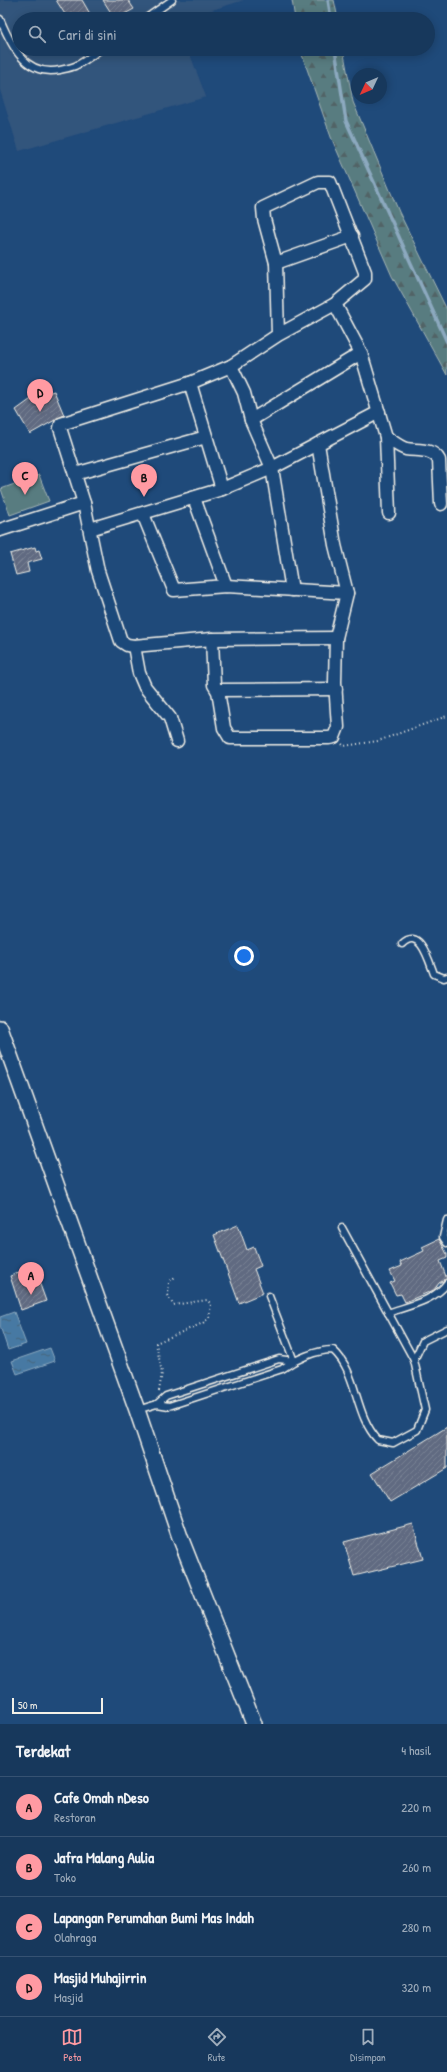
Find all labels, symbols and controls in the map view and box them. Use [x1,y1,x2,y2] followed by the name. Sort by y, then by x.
[12,12,435,56] search box
[26,23,48,45] icon: search
[58,24,117,45] text: Cari di sini
[351,68,387,104] north arrow
[27,379,53,412] pin: D
[12,462,38,495] pin: C
[131,464,157,497] pin: B
[234,946,254,966] your location
[18,1262,44,1295] pin: A
[12,1696,103,1715] scale bar
[18,1698,38,1712] text: 50 m
[16,1739,70,1762] text: Terdekat
[401,1741,431,1759] text: 4 hasil
[54,1787,149,1808] text: Cafe Omah nDeso
[26,1798,32,1816] text: A
[401,1798,431,1816] text: 220 m
[54,1808,96,1826] text: Restoran
[54,1847,154,1868] text: Jafra Malang Aulia
[26,1858,32,1876] text: B
[402,1858,431,1876] text: 260 m
[54,1868,76,1886] text: Toko
[54,1907,254,1928] text: Lapangan Perumahan Bumi Mas Indah
[25,1918,33,1936] text: C
[402,1918,431,1936] text: 280 m
[54,1928,96,1946] text: Olahraga
[54,1967,146,1988] text: Masjid Muhajirrin
[26,1978,32,1996] text: D
[401,1978,431,1996] text: 320 m
[54,1988,83,2006] text: Masjid
[61,2026,83,2064] tab: Peta
[206,2026,228,2064] tab: Rute
[350,2026,386,2064] tab: Disimpan

